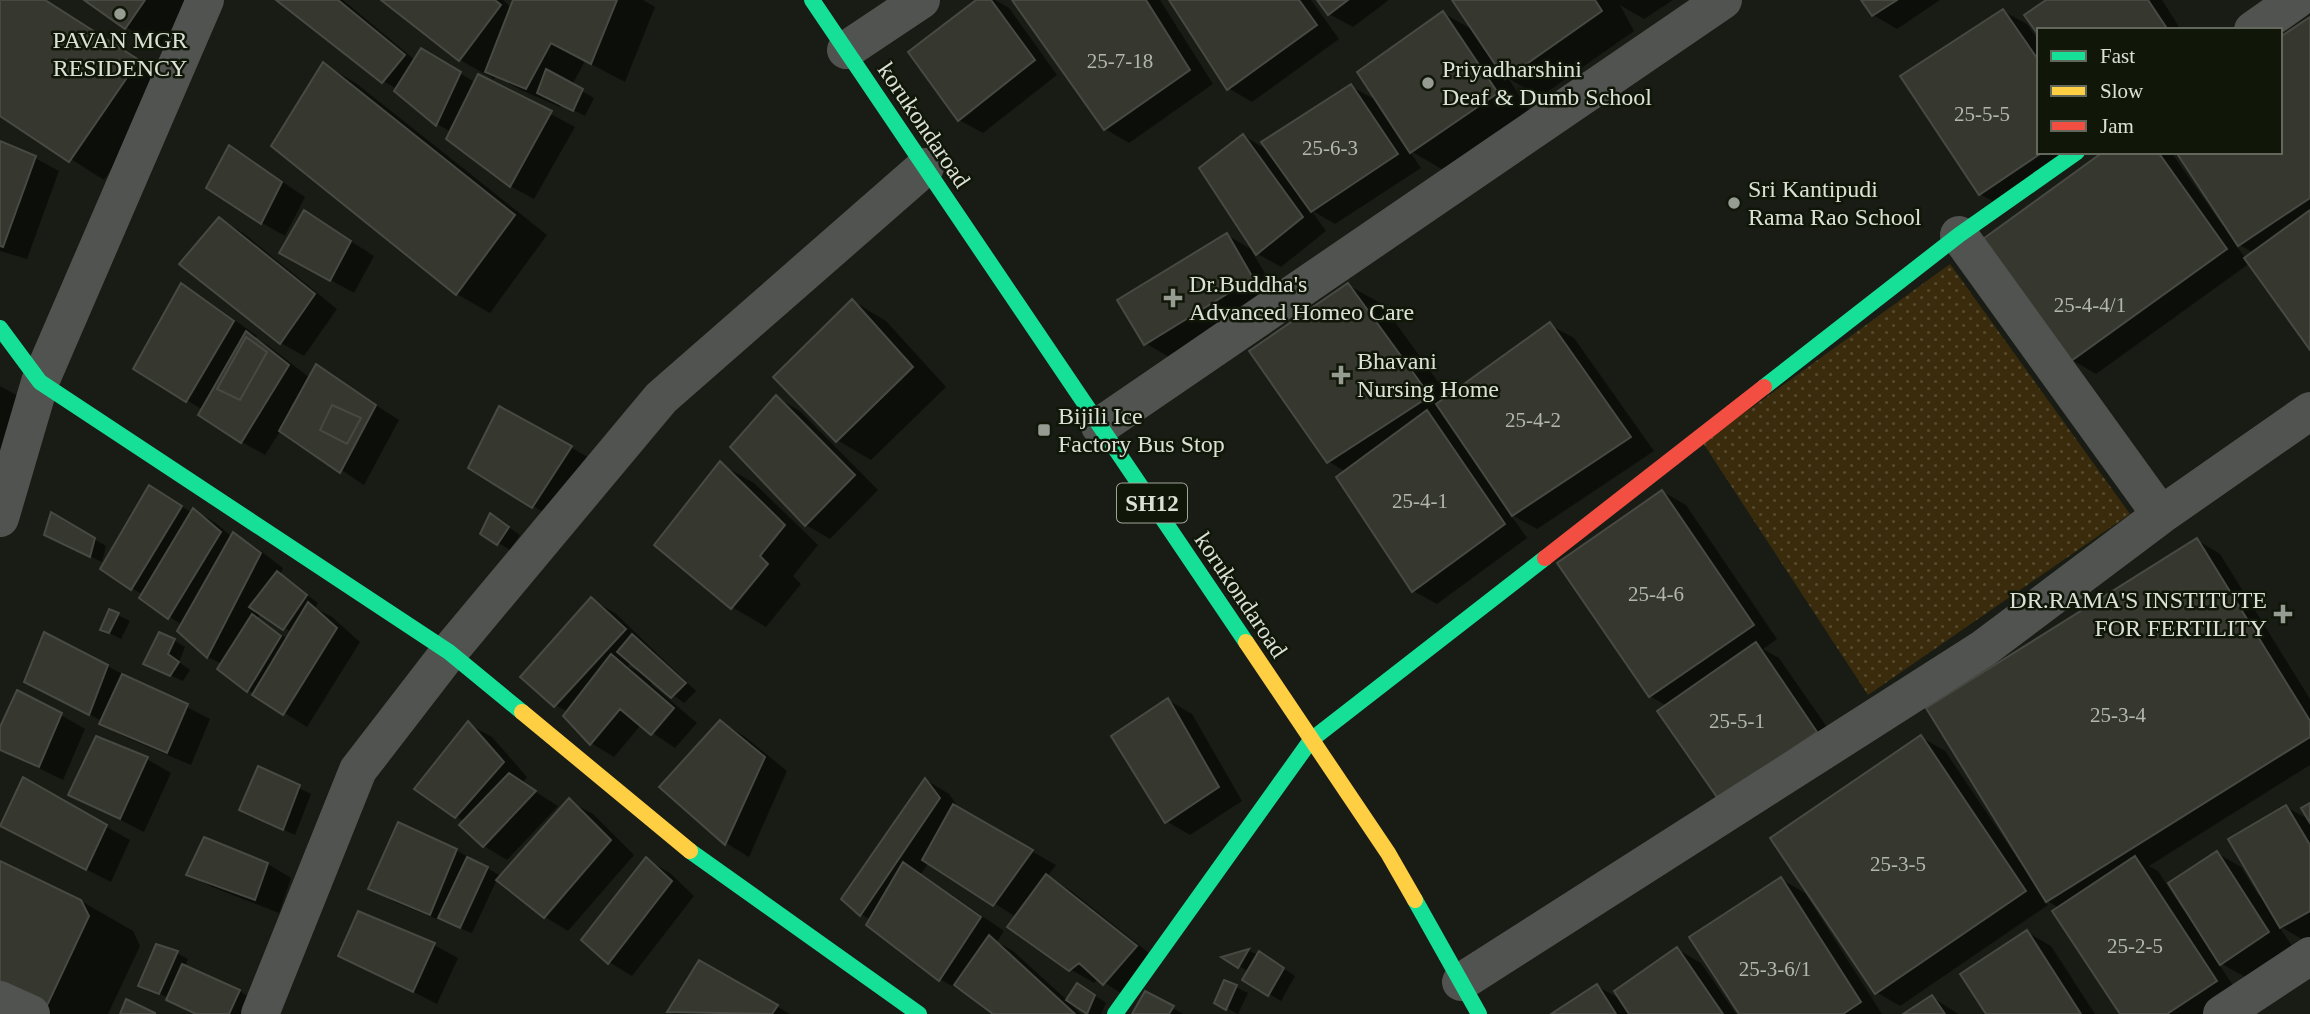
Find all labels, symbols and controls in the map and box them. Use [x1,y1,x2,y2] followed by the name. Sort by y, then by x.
[112,6,128,22] marker: PAVAN MGR RESIDENCY
[53,27,187,81] place label: PAVAN MGR RESIDENCY
[2037,28,2282,154] legend
[2100,44,2135,68] text: Fast
[1087,49,1153,73] house number: 25-7-18
[1442,56,1652,110] place label: Priyadharshini Deaf & Dumb School
[873,58,975,192] street label: korukondaroad
[1420,75,1436,91] marker: Priyadharshini Deaf & Dumb School
[2100,79,2144,103] text: Slow
[1954,102,2010,126] house number: 25-5-5
[2100,114,2134,138] text: Jam
[1302,136,1358,160] house number: 25-6-3
[1748,176,1922,230] place label: Sri Kantipudi Rama Rao School
[1726,195,1742,211] marker: Sri Kantipudi Rama Rao School
[1189,271,1414,325] place label: Dr.Buddha's Advanced Homeo Care
[1163,288,1183,308] marker: Dr.Buddha's Advanced Homeo Care
[2054,293,2126,317] house number: 25-4-4/1
[1357,348,1499,402] place label: Bhavani Nursing Home
[1331,365,1351,385] marker: Bhavani Nursing Home
[1058,403,1225,457] place label: Bijili Ice Factory Bus Stop
[1505,408,1561,432] house number: 25-4-2
[1036,422,1052,438] marker: Bijili Ice Factory Bus Stop
[1117,484,1187,523] road number: SH12
[1392,489,1448,513] house number: 25-4-1
[1190,528,1292,662] street label: korukondaroad
[1628,582,1684,606] house number: 25-4-6
[2009,587,2267,641] place label: DR.RAMA'S INSTITUTE FOR FERTILITY
[2273,604,2293,624] marker: DR.RAMA'S INSTITUTE FOR FERTILITY
[2090,703,2146,727] house number: 25-3-4
[1709,709,1765,733] house number: 25-5-1
[1870,852,1926,876] house number: 25-3-5
[2107,934,2163,958] house number: 25-2-5
[1739,957,1811,981] house number: 25-3-6/1

